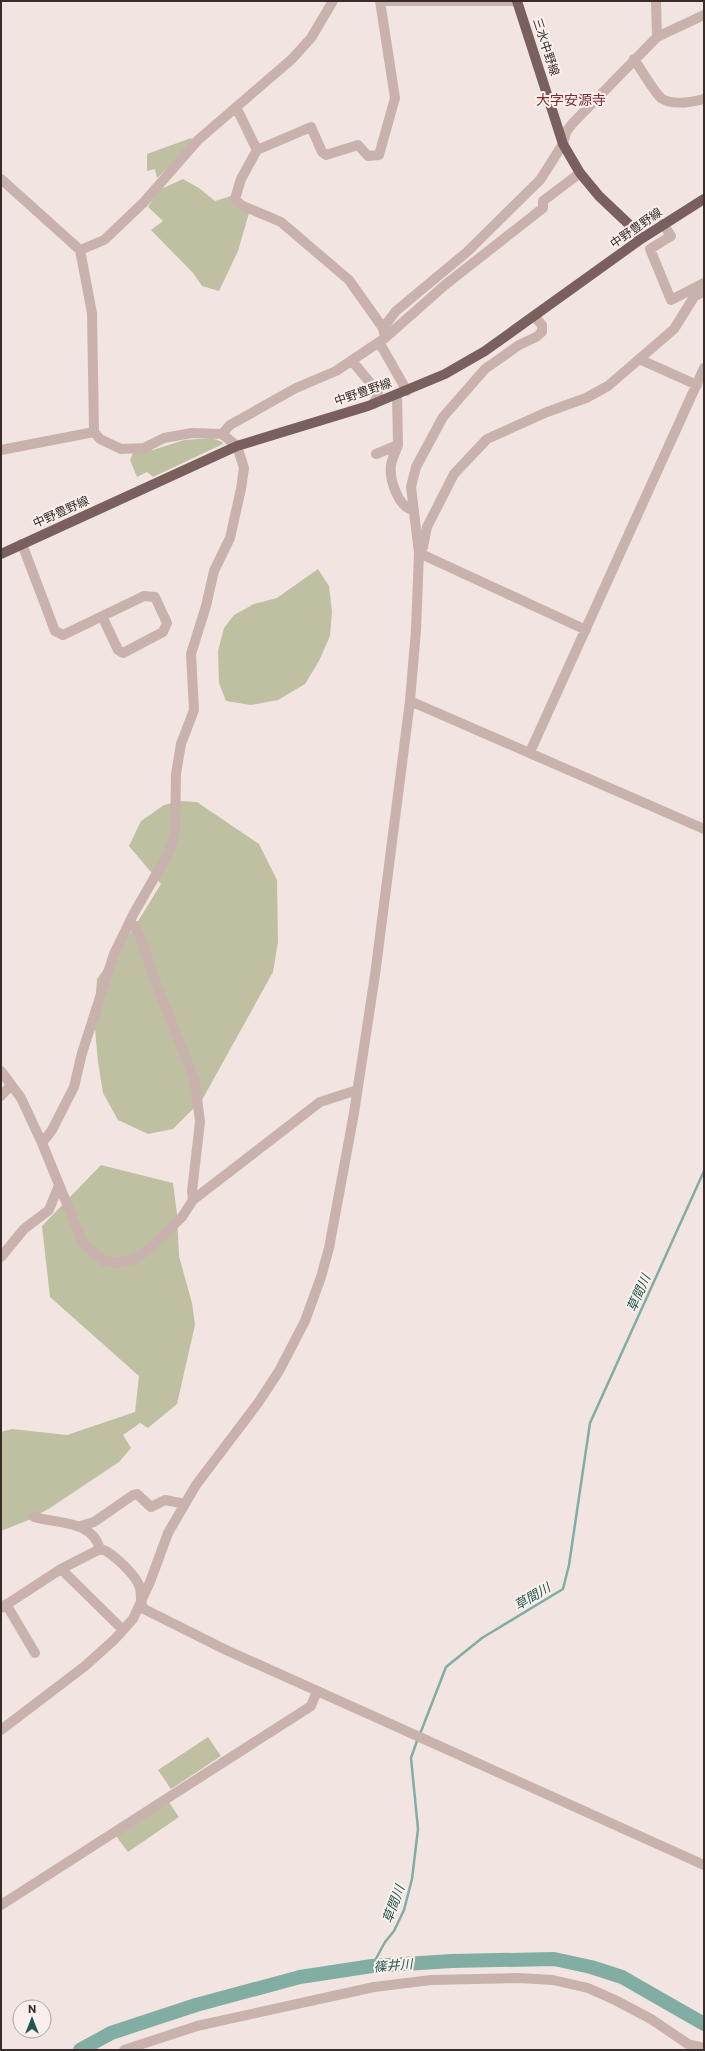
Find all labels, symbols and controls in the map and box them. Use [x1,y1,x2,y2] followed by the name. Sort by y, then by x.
[531,16,563,77] street label: 三水中野線
[536,91,606,108] district label: 大字安源寺
[607,204,664,250] street label: 中野豊野線
[332,375,393,407] street label: 中野豊野線
[30,492,91,530] street label: 中野豊野線
[623,1270,654,1314] water label: 草間川
[511,1578,555,1613] water label: 草間川
[379,1881,408,1925] water label: 草間川
[373,1955,415,1975] water label: 篠井川
[12,1999,52,2039] north arrow
[28,2002,36,2015] text: N

